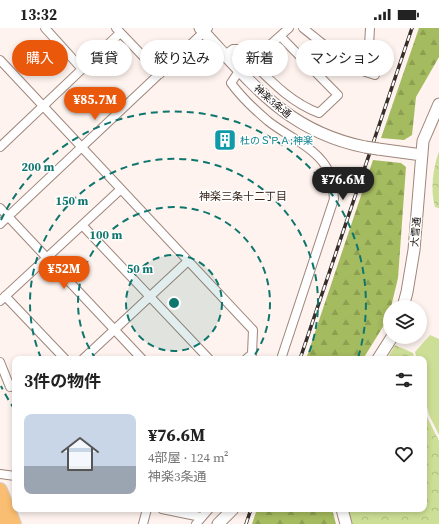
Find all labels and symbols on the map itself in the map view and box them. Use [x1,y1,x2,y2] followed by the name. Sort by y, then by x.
[251,82,294,121] street label: 神楽3条通
[62,87,128,121] pin: ¥85.7M
[212,127,238,153] building icon: 杜のＳＰＡ;神楽
[240,134,313,147] place label: 杜のＳＰＡ;神楽
[22,159,55,175] text: 200 m
[310,167,376,201] pin: ¥76.6M
[199,189,287,204] district label: 神楽三条十二丁目
[56,193,89,209] text: 150 m
[408,217,423,248] street label: 大雪通
[90,227,123,243] text: 100 m
[40,256,88,290] pin: ¥52M
[127,261,153,277] text: 50 m
[167,296,181,310] centre of rings

